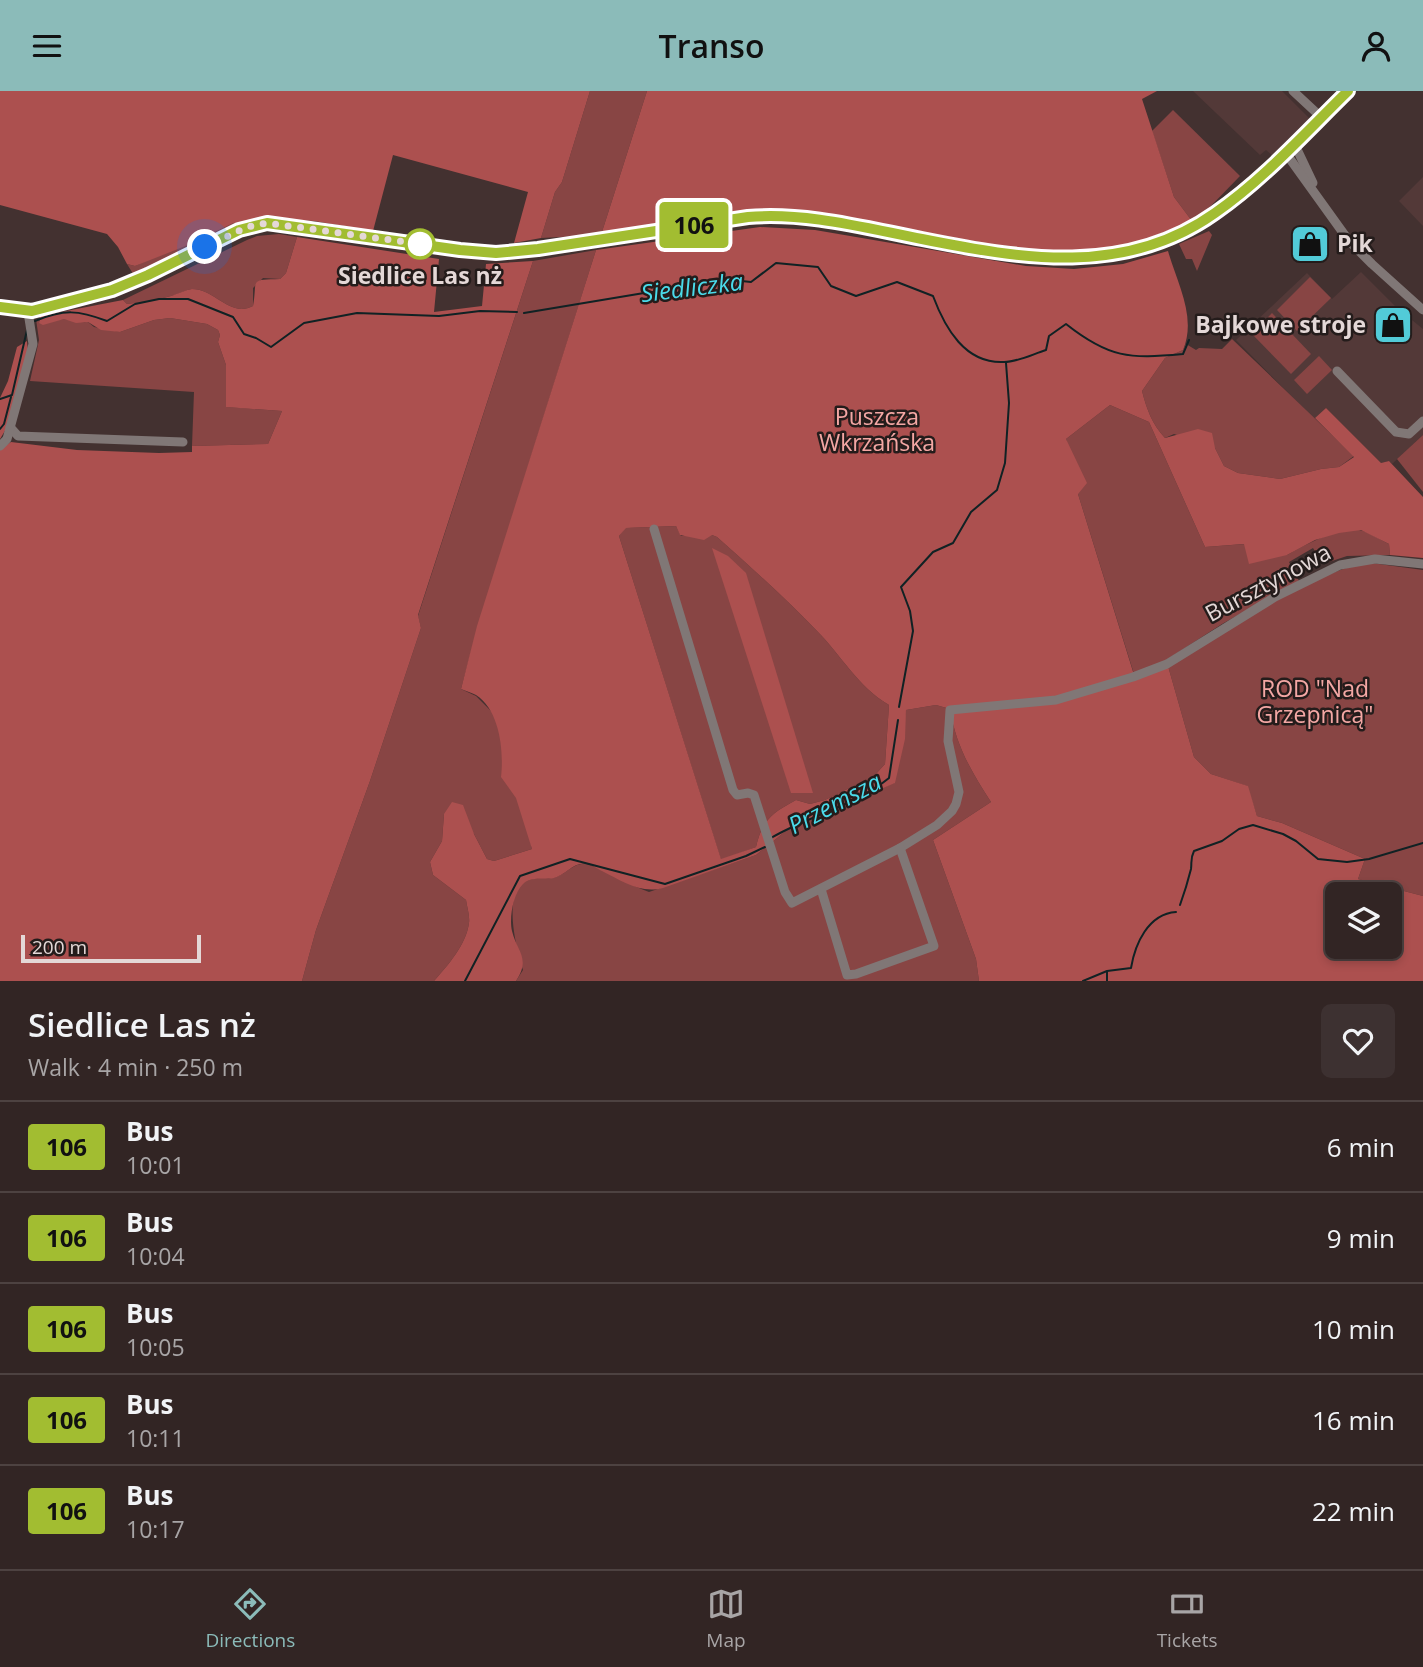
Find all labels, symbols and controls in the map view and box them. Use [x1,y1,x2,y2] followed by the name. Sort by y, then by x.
[659,24,764,67] text: Transo
[28,27,66,65] icon: menu
[1357,27,1395,65] icon: person
[654,202,734,248] line badge: 106
[673,208,715,241] text: 106
[1289,223,1331,265] shop icon: Pik
[1337,227,1373,259] place label: Pik
[187,229,222,264] your location
[405,229,435,259] marker: Siedlice Las nż
[338,259,502,291] place label: Siedlice Las nż
[639,264,745,309] water label: Siedliczka
[1372,304,1414,346] shop icon: Bajkowe stroje
[1195,308,1366,340] place label: Bajkowe stroje
[819,400,935,458] park label: Puszcza Wkrzańska
[1199,536,1336,629] street label: Bursztynowa
[1257,672,1373,730] park label: ROD "Nad Grzepnicą"
[782,764,887,841] water label: Przemsza
[1325,882,1402,959] map controls
[1325,882,1402,959] button: layers
[21,932,201,964] scale bar
[32,934,87,960] text: 200 m
[28,1002,256,1047] text: Siedlice Las nż
[1321,1004,1395,1078] button: heart
[28,1051,243,1083] text: Walk · 4 min · 250 m
[126,1113,173,1149] text: Bus
[1327,1129,1395,1165] text: 6 min
[46,1130,87,1163] text: 106
[126,1149,185,1181] text: 10:01
[126,1204,173,1240] text: Bus
[1327,1220,1395,1256] text: 9 min
[46,1221,87,1254] text: 106
[126,1240,185,1272] text: 10:04
[126,1295,173,1331] text: Bus
[1312,1311,1395,1347] text: 10 min
[46,1312,87,1345] text: 106
[126,1331,185,1363] text: 10:05
[126,1386,173,1422] text: Bus
[1312,1402,1395,1438] text: 16 min
[46,1403,87,1436] text: 106
[126,1422,185,1454] text: 10:11
[126,1477,173,1513] text: Bus
[1312,1493,1395,1529] text: 22 min
[46,1494,87,1527] text: 106
[126,1513,185,1545] text: 10:17
[206,1585,295,1653] tab: Directions
[706,1585,746,1653] tab: Map
[1157,1585,1217,1653] tab: Tickets

